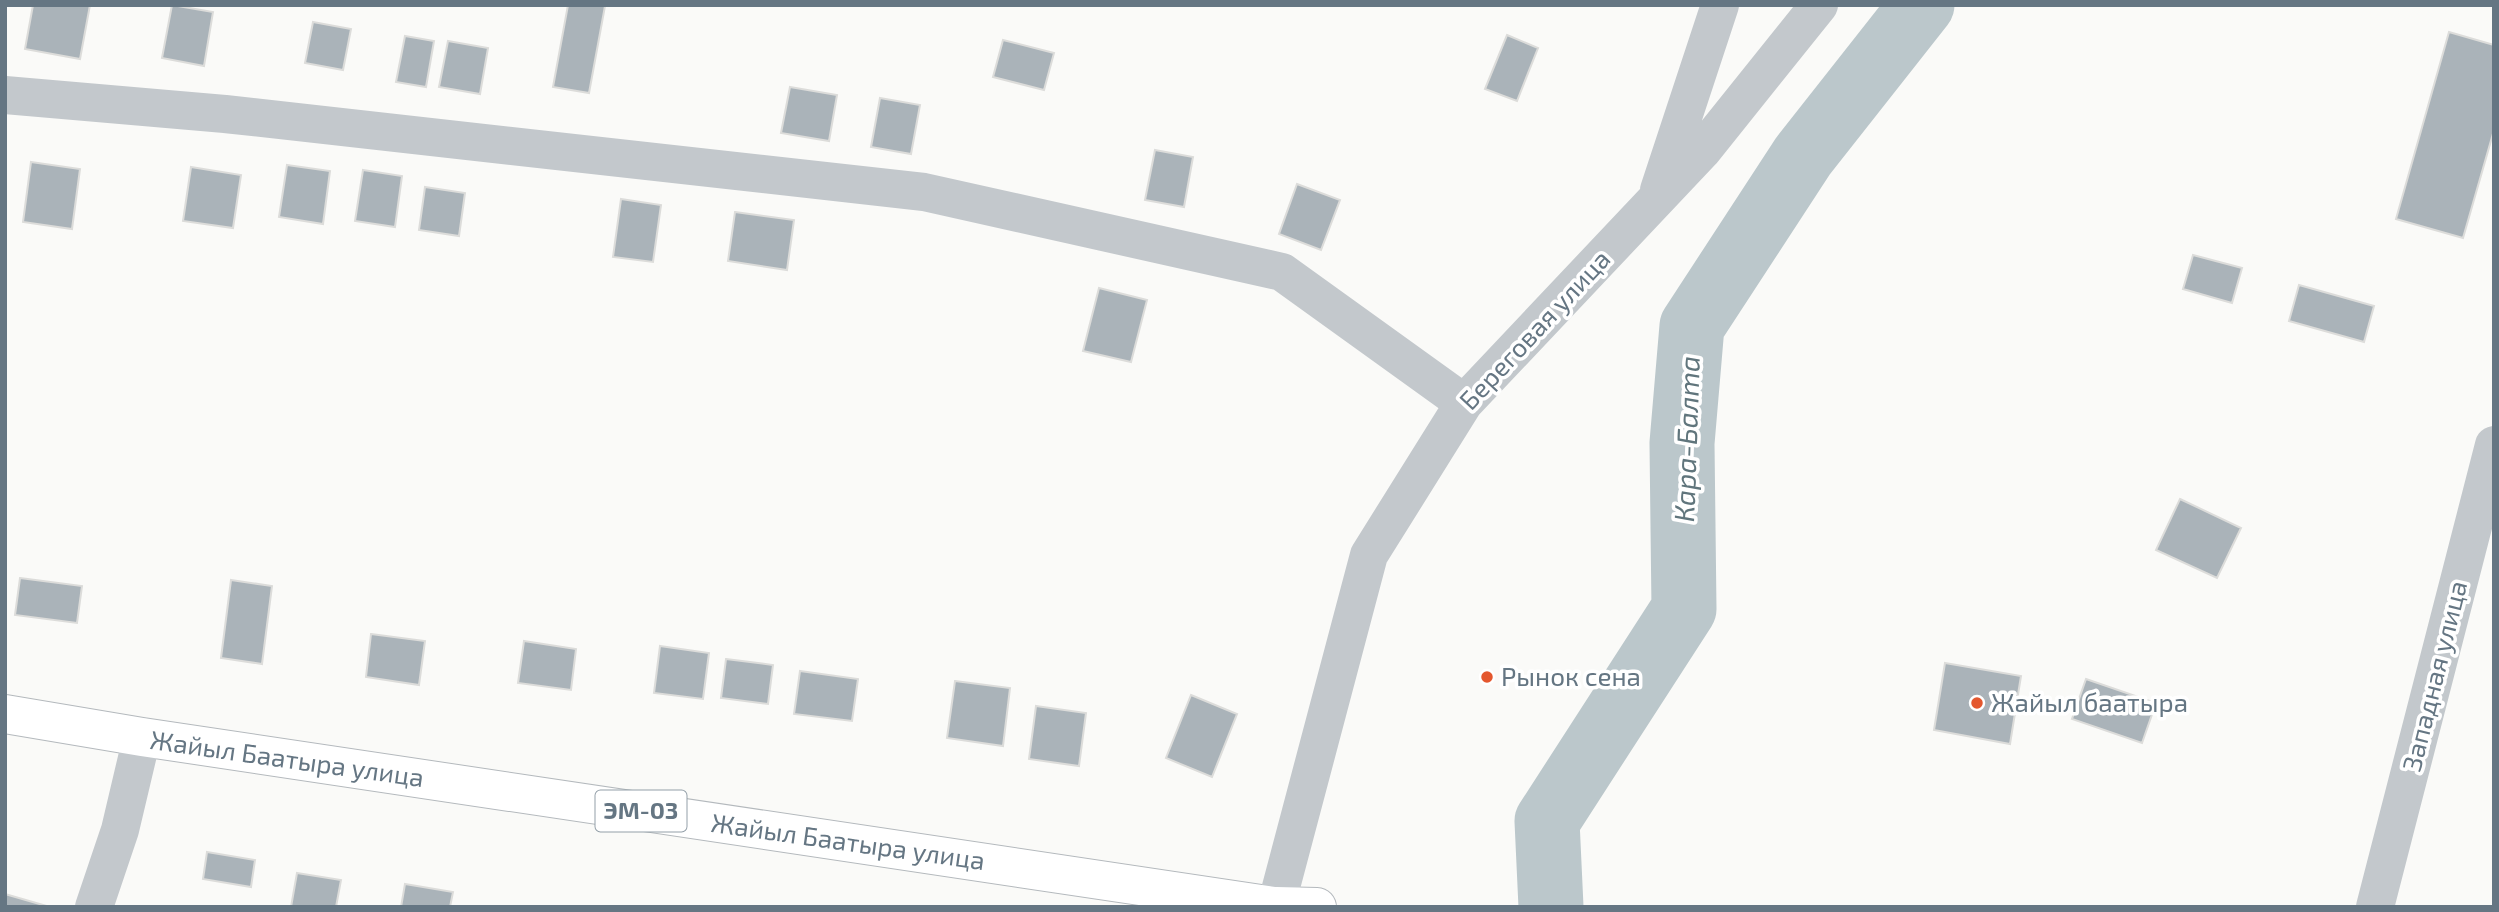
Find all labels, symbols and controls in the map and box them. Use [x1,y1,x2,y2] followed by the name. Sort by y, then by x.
[1452,243,1616,416] street label: Береговая улица
[1666,355,1706,523] water label: Кара-Балта
[2395,577,2473,774] street label: Западная улица
[1501,660,1641,691] place label: Рынок сена
[1479,669,1495,685] marker: Рынок сена
[1991,686,2188,717] place label: Жайыл баатыра
[1969,695,1985,711] marker: Жайыл баатыра
[148,723,426,793] street label: Жайыл Баатыра улица
[596,790,686,832] road number: ЭМ-03
[709,806,987,876] street label: Жайыл Баатыра улица

